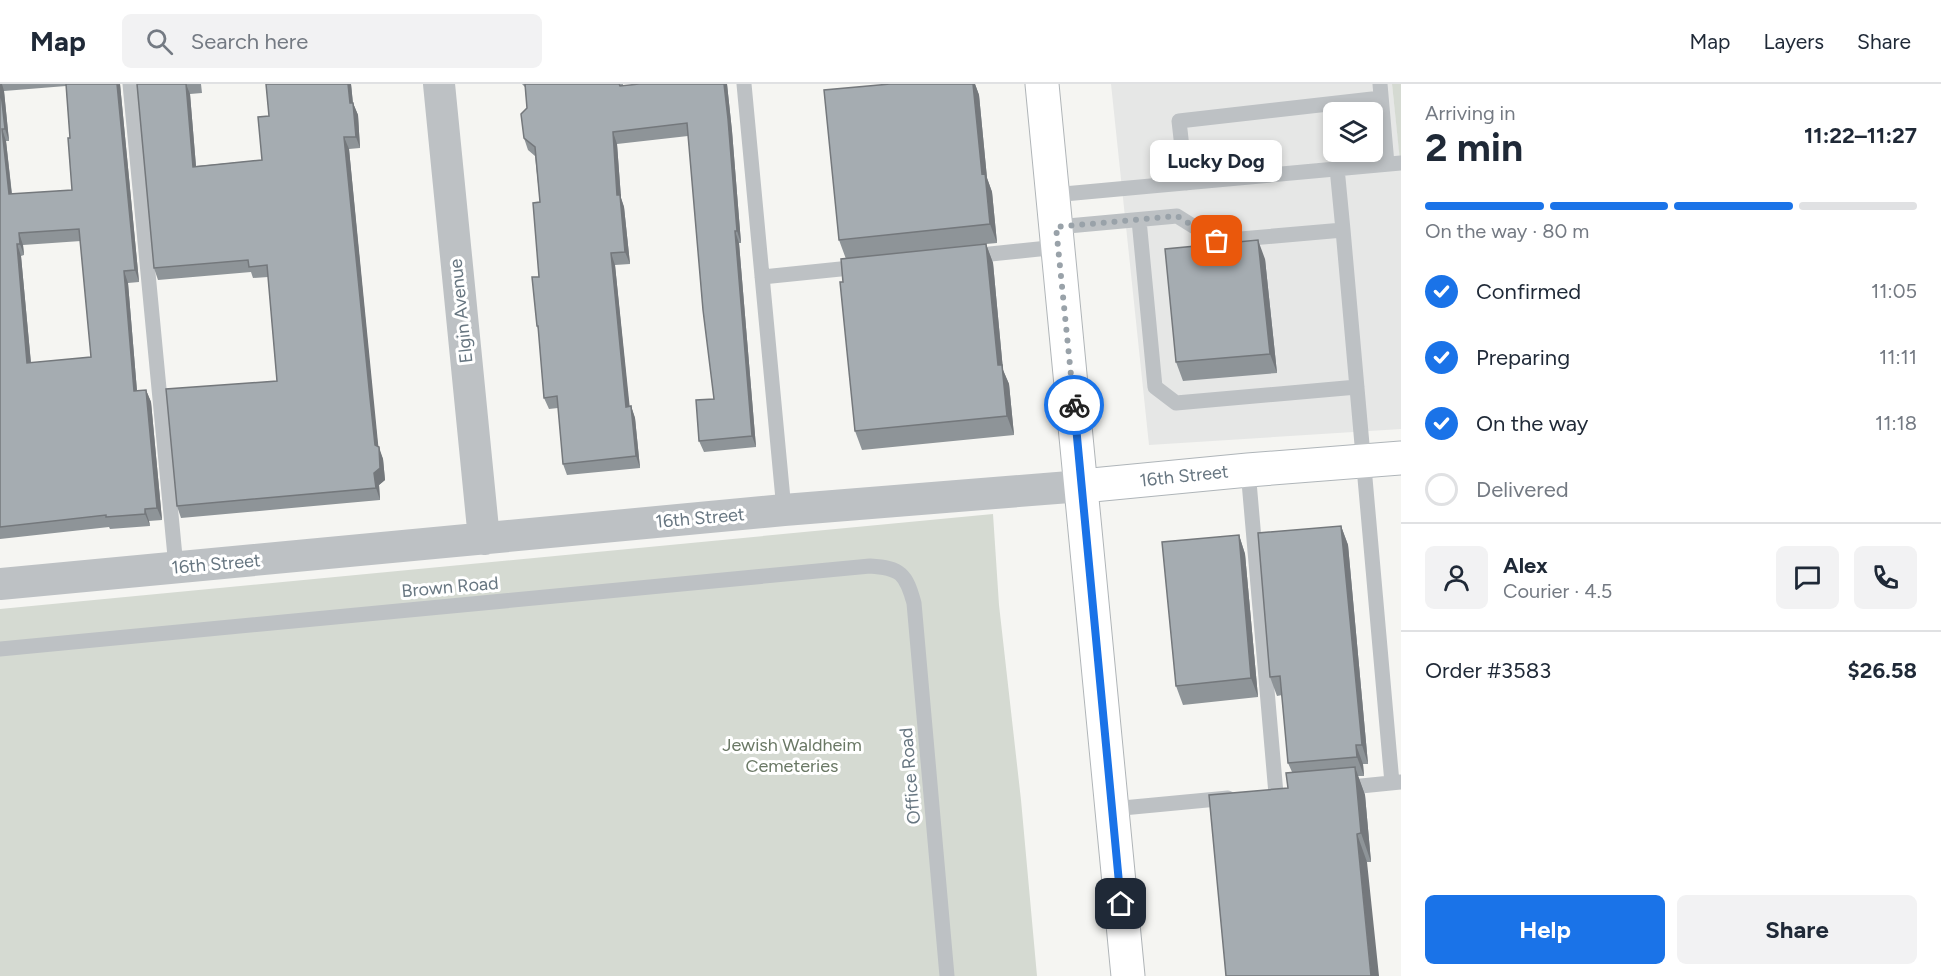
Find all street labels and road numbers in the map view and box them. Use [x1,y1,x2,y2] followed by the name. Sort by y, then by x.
[445,258,477,364] street label: Elgin Avenue
[1138,460,1230,492] street label: 16th Street
[655,503,746,533] street label: 16th Street
[171,549,262,579] street label: 16th Street
[401,572,499,602] street label: Brown Road
[895,727,925,825] street label: Office Road

